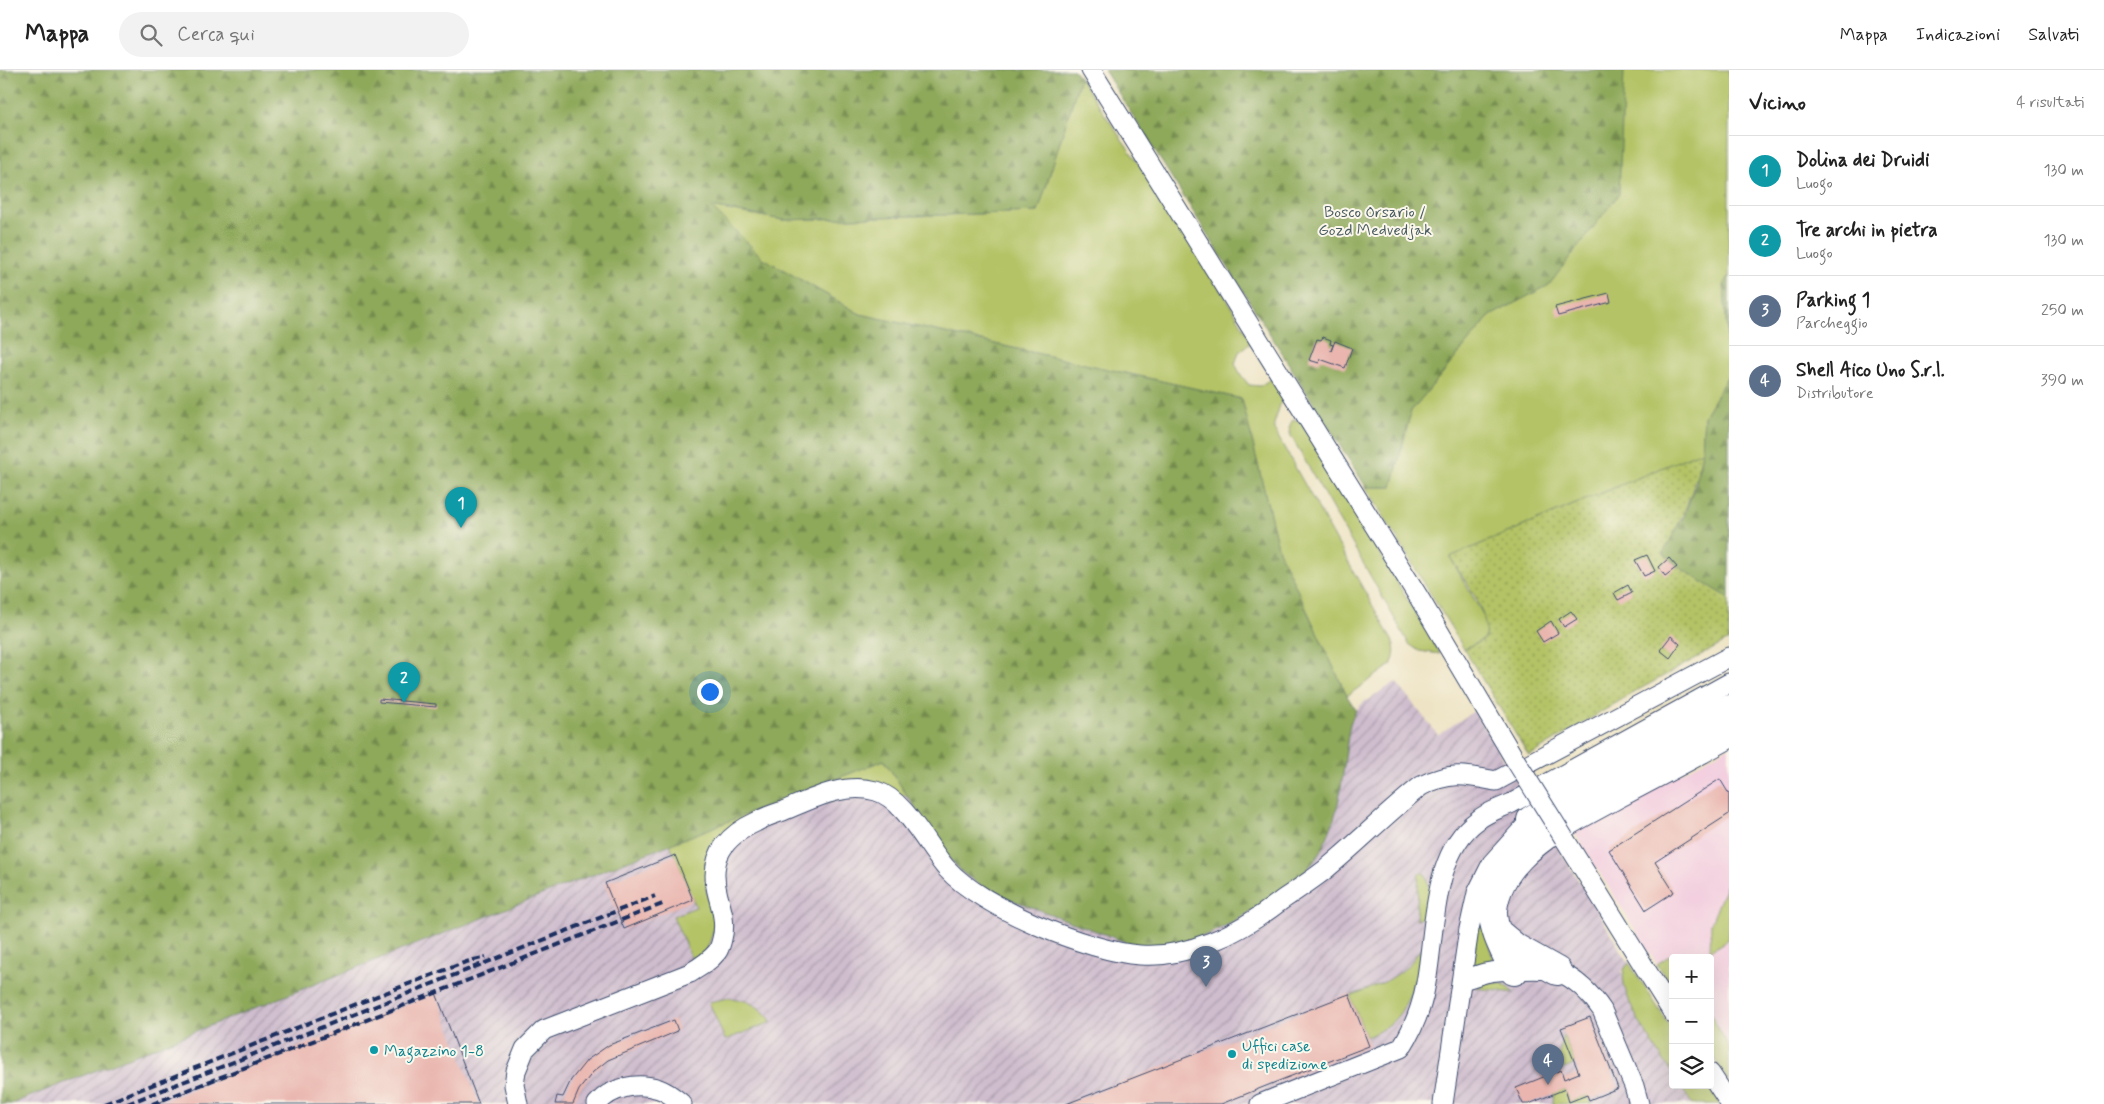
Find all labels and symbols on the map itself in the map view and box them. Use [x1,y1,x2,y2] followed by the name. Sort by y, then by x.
[1318,202,1432,241] park label: Bosco Orsario / Gozd Medvedjak
[445,487,477,528] pin: 1
[388,662,420,703] pin: 2
[697,679,723,705] your location
[1190,946,1222,987] pin: 3
[1242,1036,1328,1075] place label: Uffici case di spedizione
[384,1041,484,1063] place label: Magazzino 1-8
[368,1044,380,1056] marker: Magazzino 1-8
[1532,1044,1564,1085] pin: 4
[1226,1048,1238,1060] marker: Uffici case di spedizione

